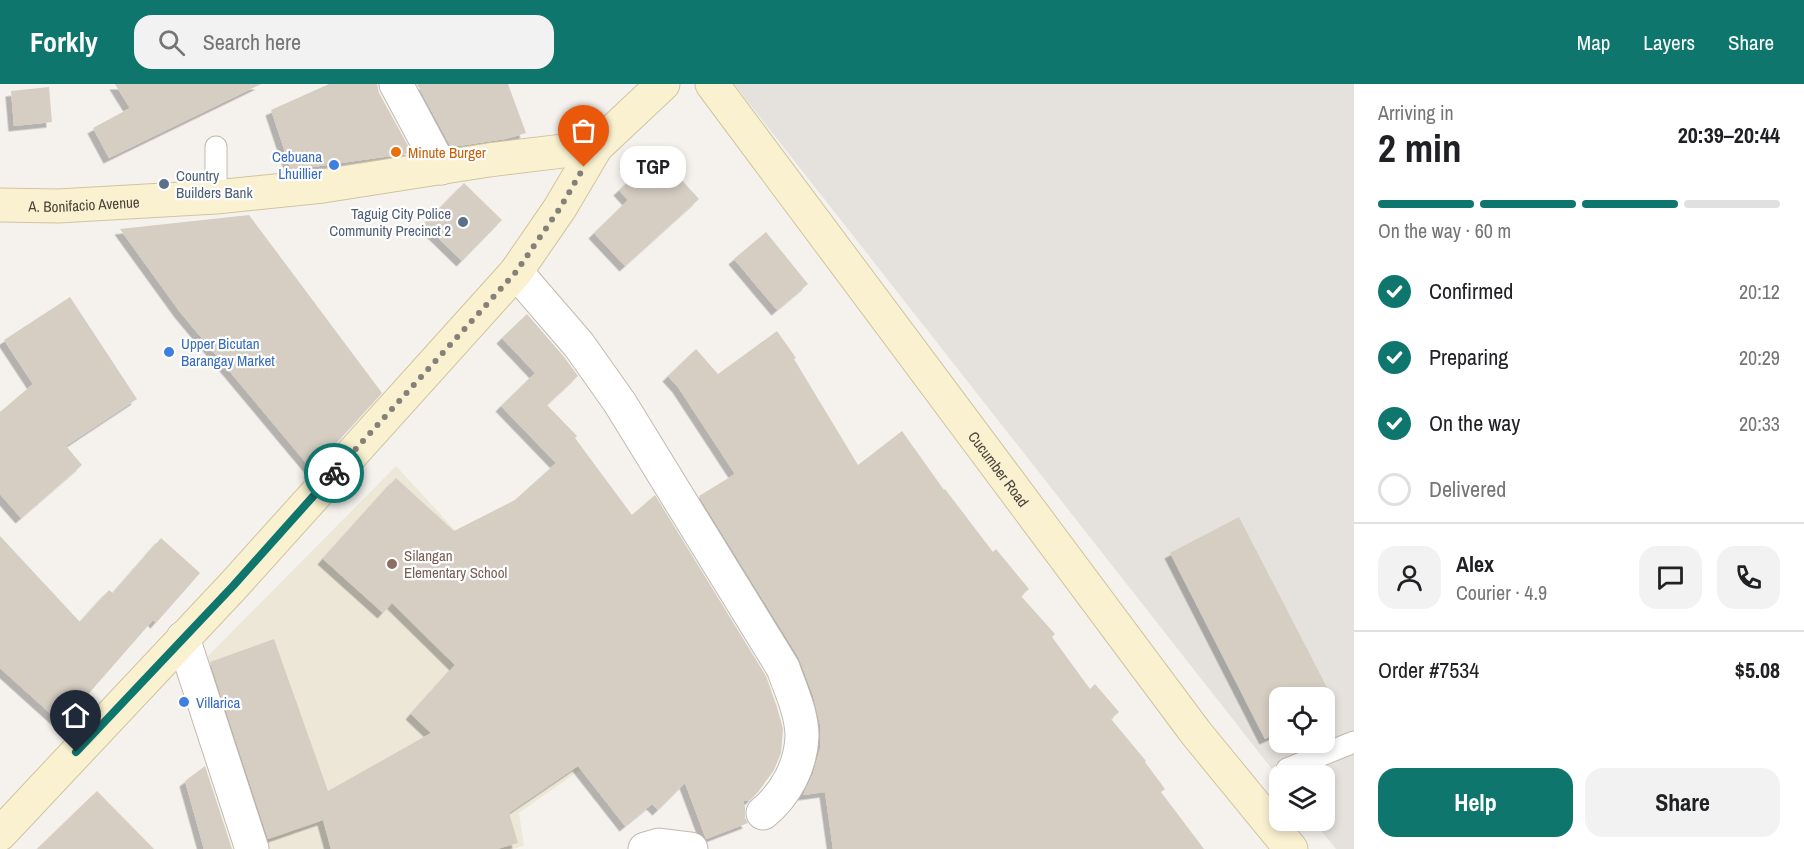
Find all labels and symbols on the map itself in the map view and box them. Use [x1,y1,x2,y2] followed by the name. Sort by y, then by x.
[558,105,609,167] pin
[408,142,486,163] place label: Minute Burger
[389,145,403,159] marker: Minute Burger
[272,146,322,184] place label: Cebuana Lhuillier
[620,146,686,188] callout: TGP
[327,158,341,172] marker: Cebuana Lhuillier
[176,165,253,203] place label: Country Builders Bank
[157,177,171,191] marker: Country Builders Bank
[27,191,140,217] street label: A. Bonifacio Avenue
[329,203,451,241] place label: Taguig City Police Community Precinct 2
[456,215,470,229] marker: Taguig City Police Community Precinct 2
[181,333,275,371] place label: Upper Bicutan Barangay Market
[162,345,176,359] marker: Upper Bicutan Barangay Market
[964,427,1034,511] street label: Cucumber Road
[304,443,364,503] courier
[404,545,507,583] place label: Silangan Elementary School
[385,557,399,571] marker: Silangan Elementary School
[50,690,101,752] pin
[196,692,240,713] place label: Villarica
[177,695,191,709] marker: Villarica

